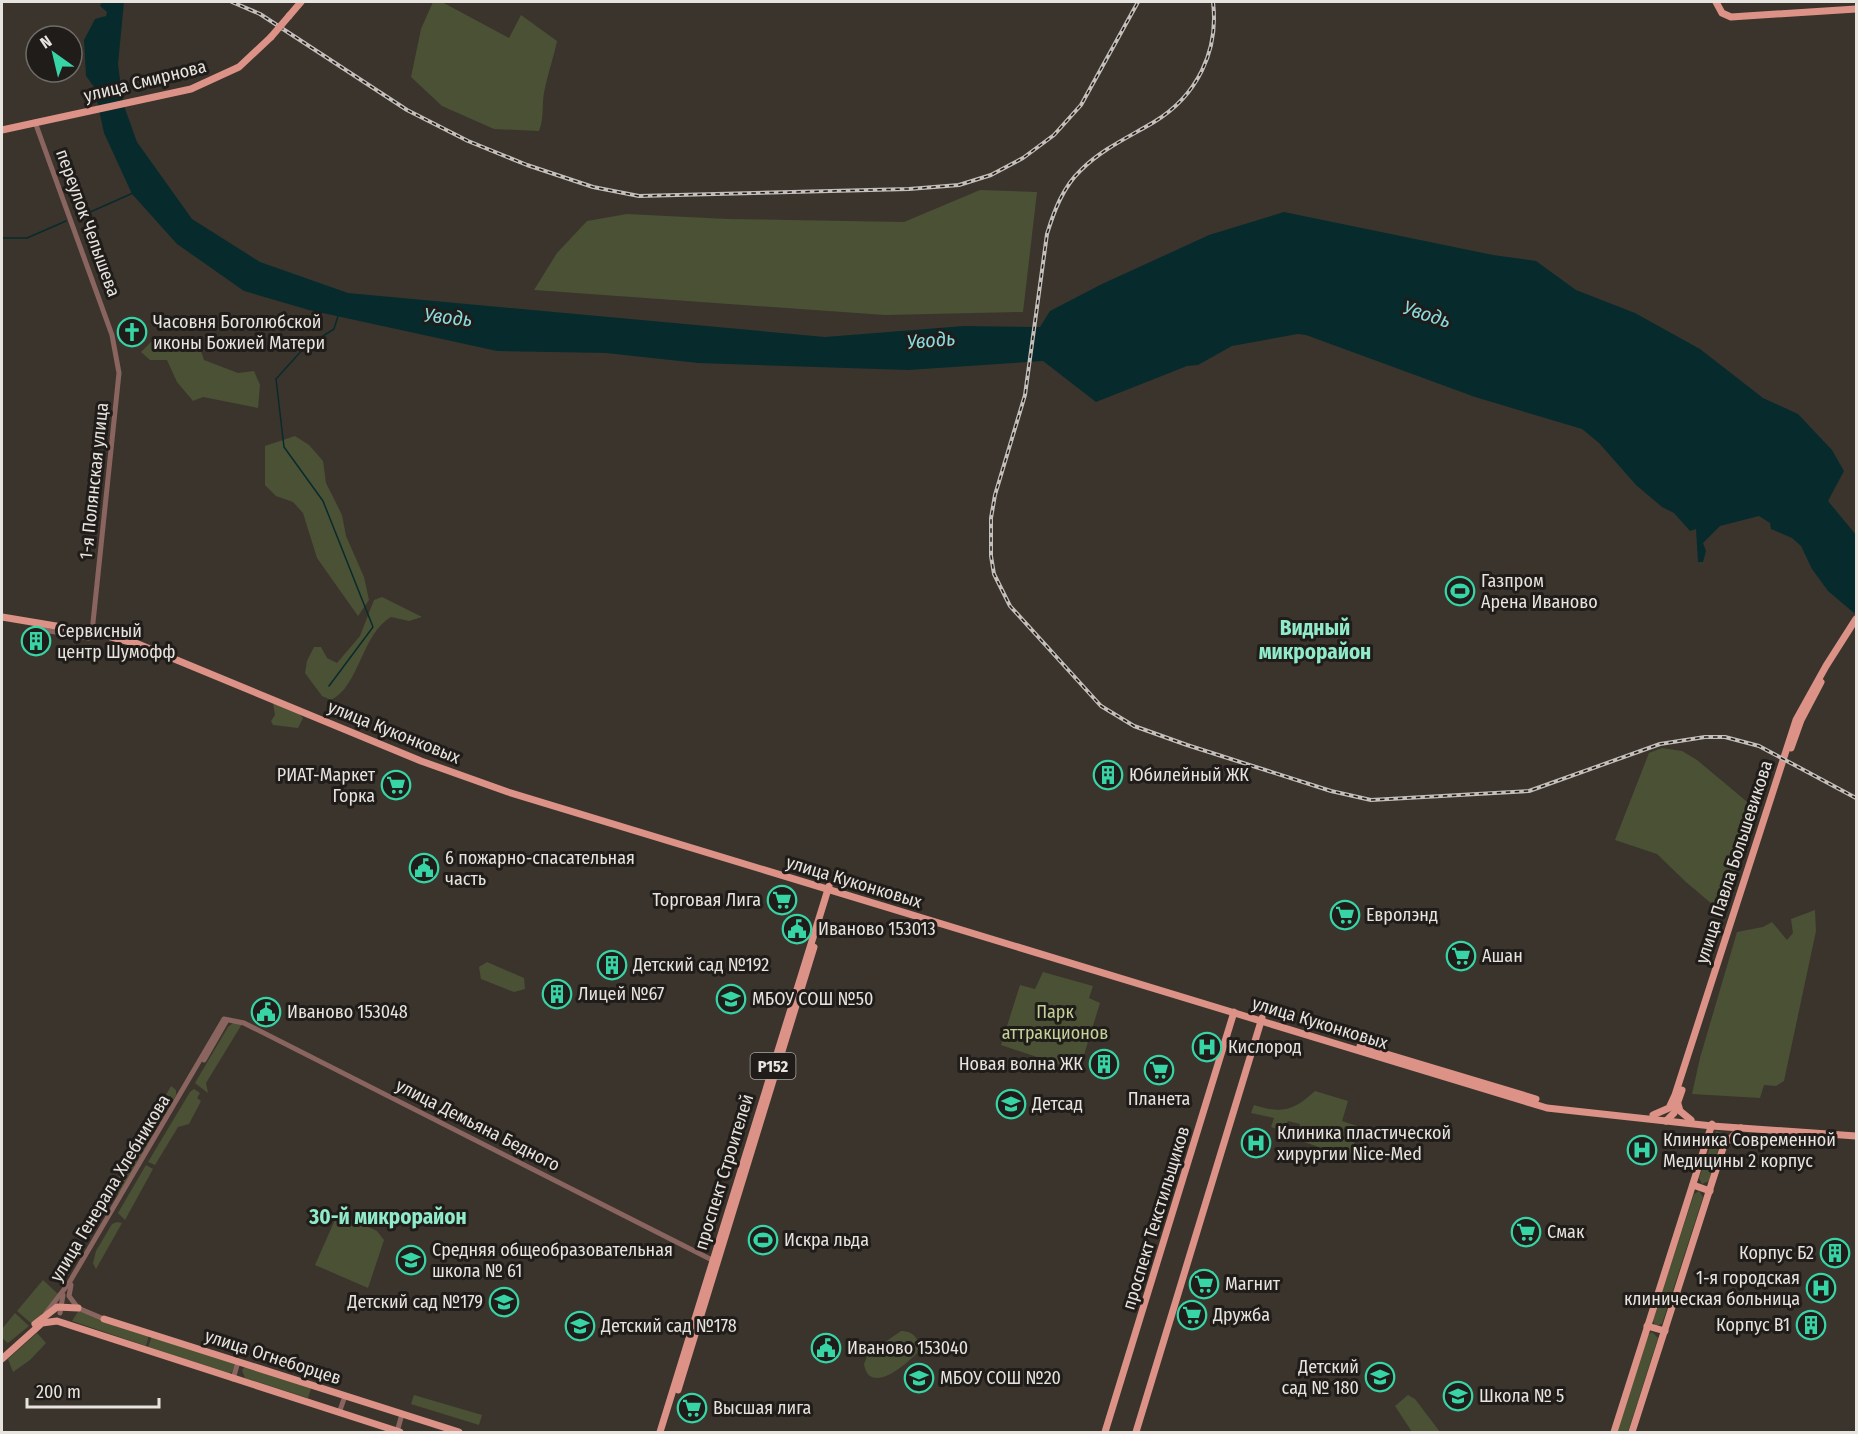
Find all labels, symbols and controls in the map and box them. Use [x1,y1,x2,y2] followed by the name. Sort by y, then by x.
[24,24,84,84] north arrow
[37,31,55,53] text: N
[81,55,209,107] street label: улица Смирнова
[51,146,125,300] street label: переулок Челышева
[1400,295,1454,333] water label: Уводь
[423,303,473,331] water label: Уводь
[153,311,325,354] place label: Часовня Боголюбской иконы Божией Матери
[116,316,148,348] church icon: Часовня Боголюбской иконы Божией Матери
[906,326,956,354] water label: Уводь
[75,401,113,560] street label: 1-я Полянская улица
[1481,570,1598,613] place label: Газпром Арена Иваново
[1444,575,1476,607] sports icon: Газпром Арена Иваново
[1259,615,1371,665] district label: Видный микрорайон
[57,620,176,663] place label: Сервисный центр Шумофф
[20,625,52,657] building icon: Сервисный центр Шумофф
[325,695,463,769] street label: улица Куконковых
[1691,757,1777,966] street label: улица Павла Большевикова
[1092,759,1124,791] building icon: Юбилейный ЖК
[277,764,376,807] place label: РИАТ-Маркет Горка
[1129,764,1249,786] place label: Юбилейный ЖК
[380,769,412,801] supermarket icon: РИАТ-Маркет Горка
[445,847,635,890] place label: 6 пожарно-спасательная часть
[783,851,925,913] street label: улица Куконковых
[408,852,440,884] public building icon: 6 пожарно-спасательная часть
[766,884,798,916] supermarket icon: Торговая Лига
[652,889,761,911] place label: Торговая Лига
[1329,899,1361,931] supermarket icon: Евролэнд
[1366,904,1438,926] place label: Евролэнд
[781,913,813,945] public building icon: Иваново 153013
[818,918,936,940] place label: Иваново 153013
[1445,940,1477,972] supermarket icon: Ашан
[1482,945,1523,967] place label: Ашан
[596,949,628,981] building icon: Детский сад №192
[632,954,769,976] place label: Детский сад №192
[541,978,573,1010] building icon: Лицей №67
[578,983,664,1005] place label: Лицей №67
[715,983,747,1015] school or university icon: МБОУ СОШ №50
[752,988,873,1010] place label: МБОУ СОШ №50
[1249,992,1391,1054] street label: улица Куконковых
[250,996,282,1028] public building icon: Иваново 153048
[287,1001,408,1023] place label: Иваново 153048
[1002,1001,1108,1044] park label: Парк аттракционов
[1191,1031,1223,1063] hospital icon: Кислород
[1228,1036,1302,1058] place label: Кислород
[1088,1048,1120,1080] building icon: Новая волна ЖК
[750,1053,796,1079] road number: Р152
[959,1053,1083,1075] place label: Новая волна ЖК
[1143,1054,1175,1086] supermarket icon: Планета
[392,1074,564,1176] street label: улица Демьяна Бедного
[995,1088,1027,1120] school or university icon: Детсад
[1128,1088,1190,1110] place label: Планета
[45,1090,175,1286] street label: улица Генерала Хлебникова
[690,1091,758,1253] street label: проспект Строителей
[1031,1093,1083,1115] place label: Детсад
[1277,1122,1451,1165] place label: Клиника пластической хирургии Nice-Med
[1118,1123,1194,1313] street label: проспект Текстильщиков
[1240,1127,1272,1159] hospital icon: Клиника пластической хирургии Nice-Med
[1663,1129,1836,1172] place label: Клиника Современной Медицины 2 корпус
[1626,1134,1658,1166] hospital icon: Клиника Современной Медицины 2 корпус
[308,1204,467,1230] district label: 30-й микрорайон
[1510,1216,1542,1248] supermarket icon: Смак
[1547,1221,1585,1243] place label: Смак
[747,1224,779,1256] sports icon: Искра льда
[784,1229,869,1251] place label: Искра льда
[1819,1237,1851,1269] building icon: Корпус Б2
[432,1239,673,1282] place label: Средняя общеобразовательная школа № 61
[1739,1242,1814,1264] place label: Корпус Б2
[395,1244,427,1276] school or university icon: Средняя общеобразовательная школа № 61
[1624,1267,1800,1310] place label: 1-я городская клиническая больница
[1188,1268,1220,1300] supermarket icon: Магнит
[1805,1272,1837,1304] hospital icon: 1-я городская клиническая больница
[1225,1273,1281,1295] place label: Магнит
[488,1286,520,1318] school or university icon: Детский сад №179
[346,1291,483,1313] place label: Детский сад №179
[1176,1299,1208,1331] supermarket icon: Дружба
[1212,1304,1270,1326] place label: Дружба
[1795,1309,1827,1341] building icon: Корпус В1
[564,1310,596,1342] school or university icon: Детский сад №178
[1716,1314,1790,1336] place label: Корпус В1
[600,1315,737,1337] place label: Детский сад №178
[202,1325,344,1389] street label: улица Огнеборцев
[810,1332,842,1364] public building icon: Иваново 153040
[847,1337,968,1359] place label: Иваново 153040
[1282,1356,1359,1399] place label: Детский сад № 180
[1364,1361,1396,1393] school or university icon: Детский сад № 180
[903,1362,935,1394] school or university icon: МБОУ СОШ №20
[940,1367,1061,1389] place label: МБОУ СОШ №20
[27,1371,159,1409] scale bar
[1442,1380,1474,1412] school or university icon: Школа № 5
[36,1381,81,1403] text: 200 m
[1479,1385,1564,1407] place label: Школа № 5
[676,1392,708,1424] supermarket icon: Высшая лига
[713,1397,812,1419] place label: Высшая лига

